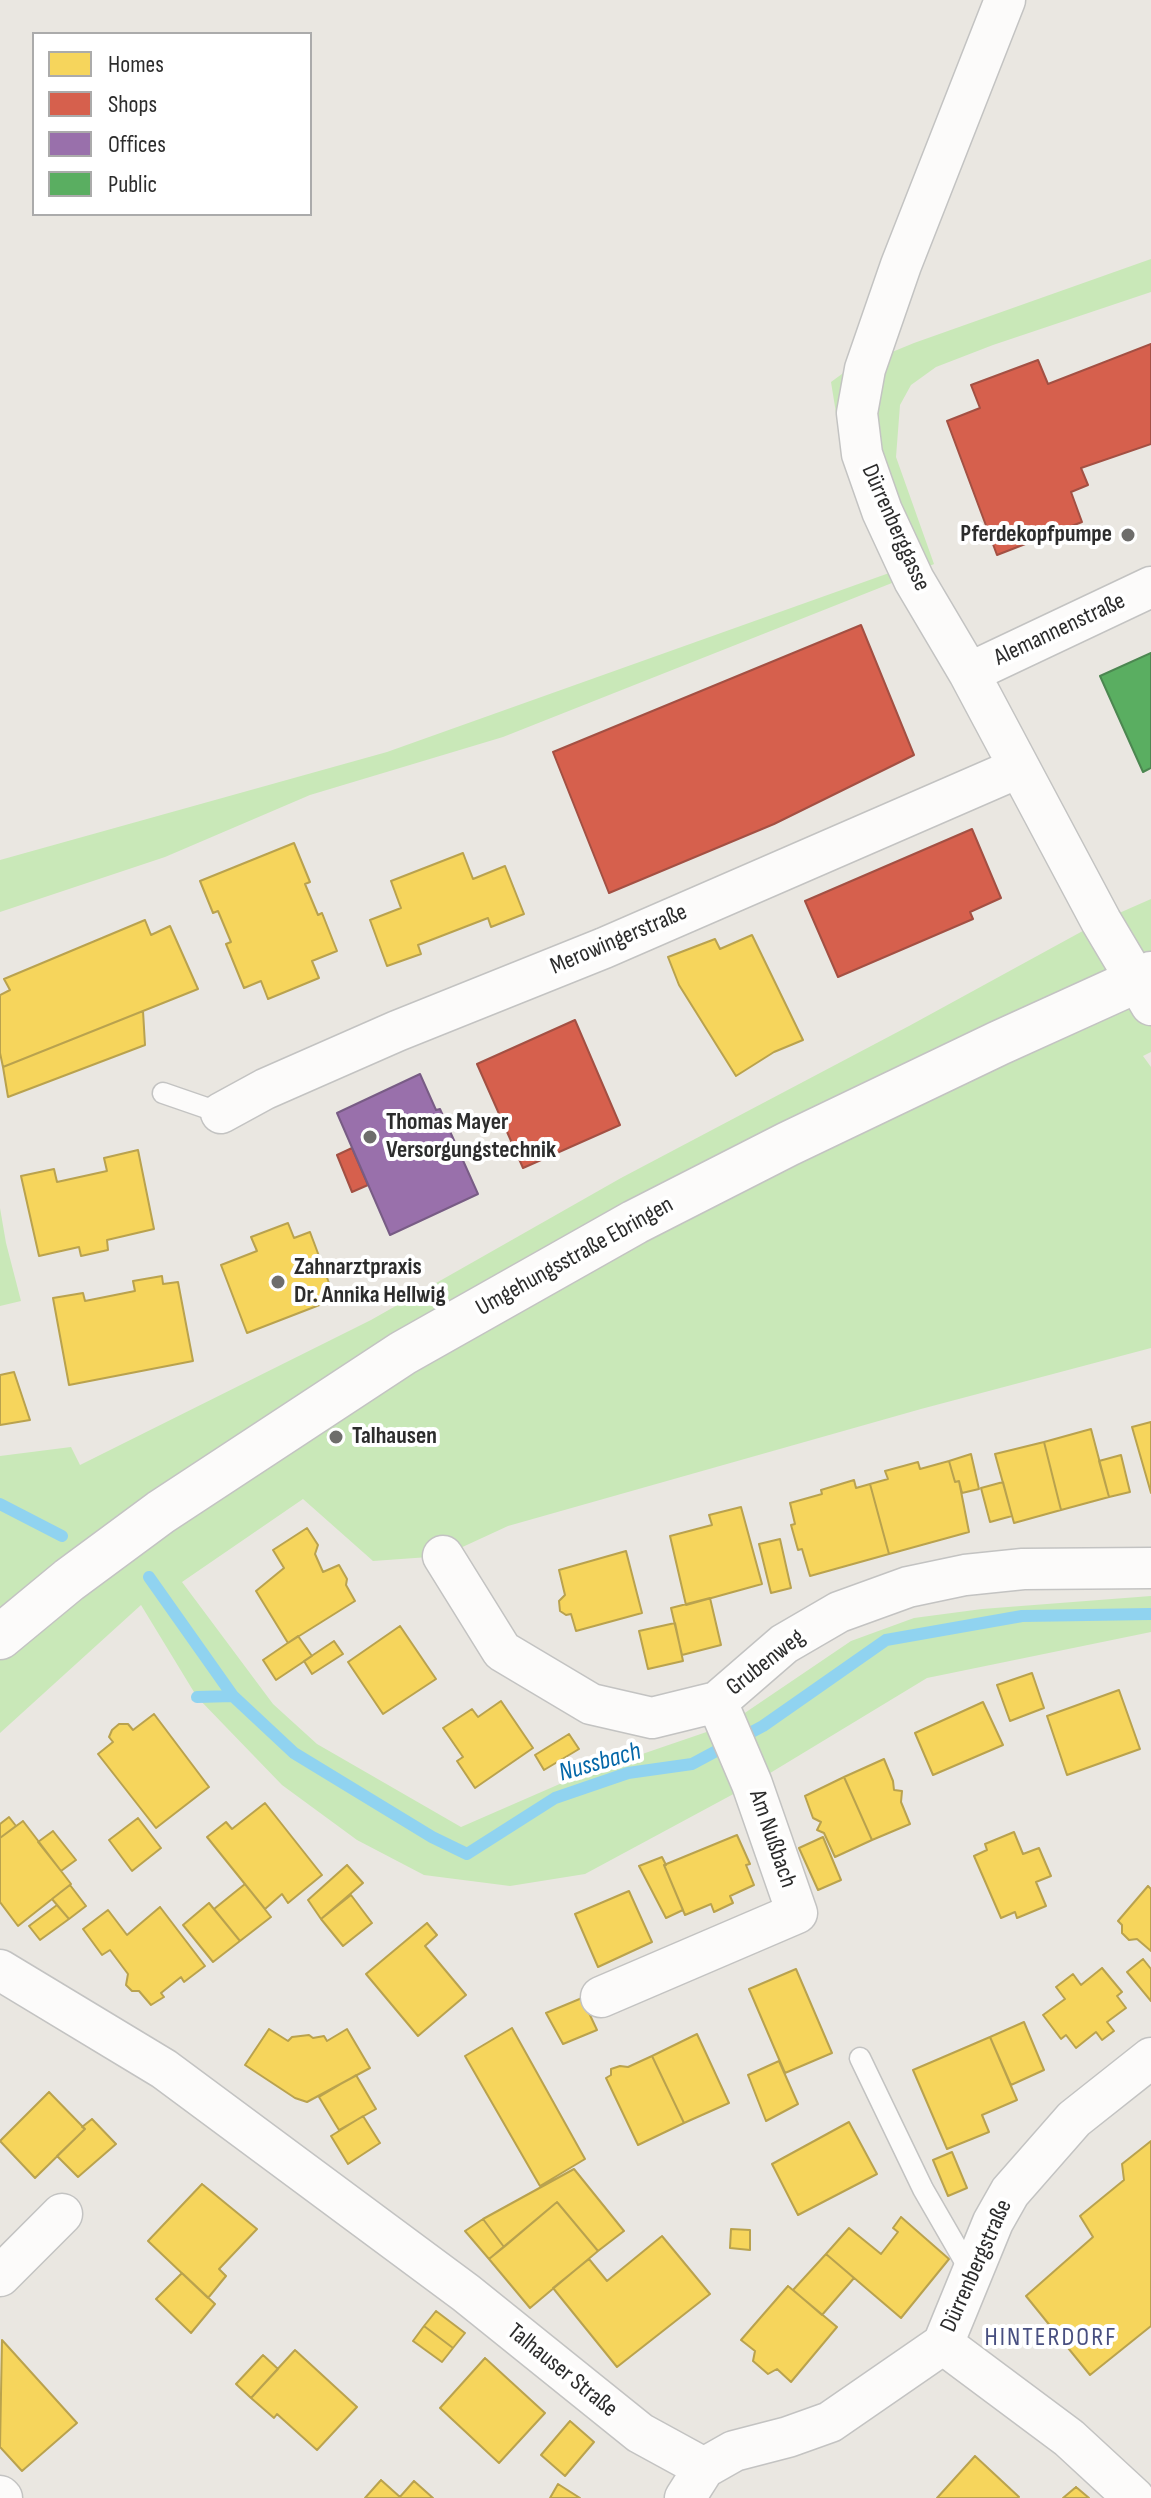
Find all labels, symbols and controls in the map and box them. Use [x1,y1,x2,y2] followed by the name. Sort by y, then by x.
[32,32,312,216] legend
[108,50,164,79] text: Homes
[108,90,157,119] text: Shops
[108,130,166,159] text: Offices
[108,170,157,199] text: Public
[854,460,936,596] street label: Dürrenberggasse
[960,521,1112,549] place label: Pferdekopfpumpe
[1119,526,1137,544] marker: Pferdekopfpumpe
[990,587,1130,673] street label: Alemannenstraße
[546,898,692,982] street label: Merowingerstraße
[386,1109,556,1165] place label: Thomas Mayer Versorgungstechnik
[361,1128,379,1146] marker: Thomas Mayer Versorgungstechnik
[471,1191,679,1323] street label: Umgehungsstraße Ebringen
[294,1254,445,1310] place label: Zahnarztpraxis Dr. Annika Hellwig
[269,1273,287,1291] marker: Zahnarztpraxis Dr. Annika Hellwig
[352,1423,437,1451] place label: Talhausen
[327,1428,345,1446] marker: Talhausen
[721,1624,811,1702] street label: Grubenweg
[555,1736,645,1790] water label: Nussbach
[742,1786,802,1892] street label: Am Nußbach
[935,2195,1019,2337] street label: Dürrenbergstraße
[501,2318,623,2424] street label: Talhauser Straße
[985,2322,1117,2354] district label: HINTERDORF

